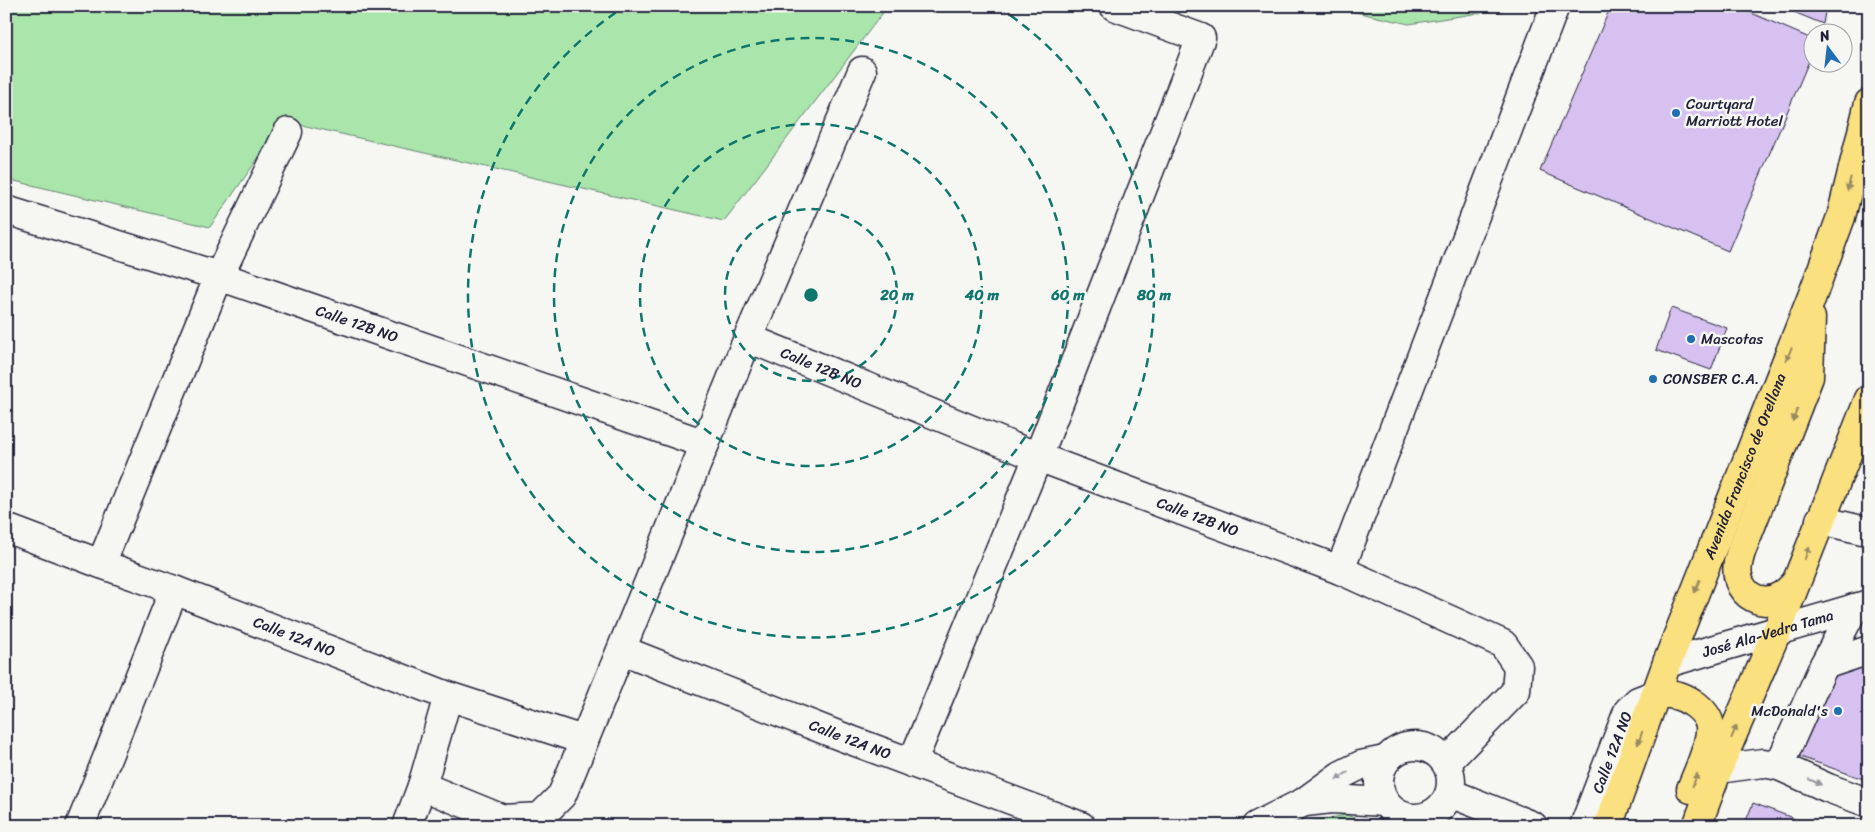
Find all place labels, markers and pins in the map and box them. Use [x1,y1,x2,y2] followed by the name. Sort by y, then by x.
[1686,91,1783,134] place label: Courtyard Marriott Hotel
[1670,107,1682,119] marker: Courtyard Marriott Hotel
[802,286,820,304] centre of rings
[1701,326,1763,352] place label: Mascotas
[1685,333,1697,345] marker: Mascotas
[1663,366,1759,392] place label: CONSBER C.A.
[1647,373,1659,385] marker: CONSBER C.A.
[1751,698,1828,724] place label: McDonald's
[1832,705,1844,717] marker: McDonald's

